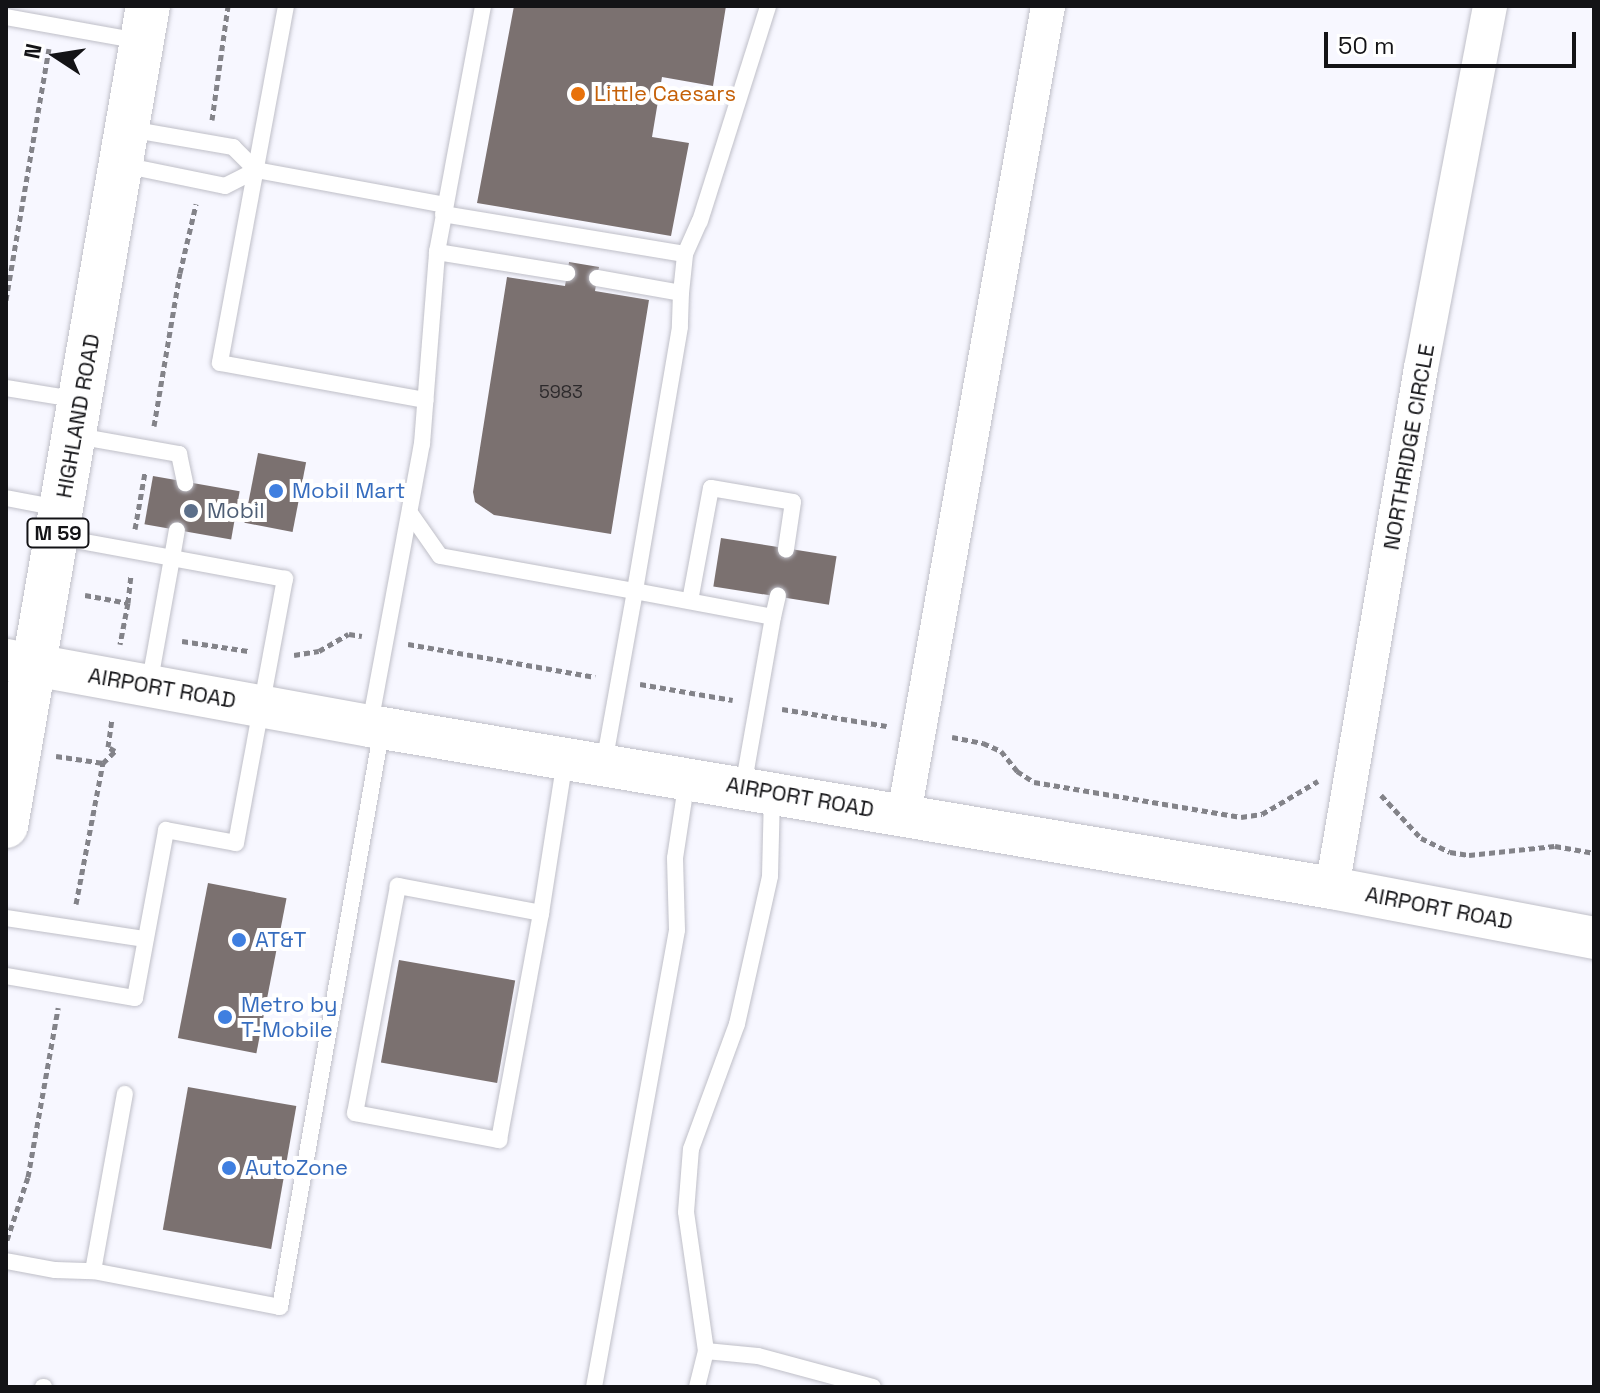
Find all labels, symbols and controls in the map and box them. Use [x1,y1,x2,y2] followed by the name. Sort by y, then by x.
[16,16,96,96] north arrow
[1328,16,1580,66] scale bar
[1338,30,1395,61] text: 50 m
[17,41,48,61] text: N
[594,81,736,107] place label: Little Caesars
[569,85,587,103] marker: Little Caesars
[51,332,105,500] street label: HIGHLAND ROAD
[1378,342,1440,552] street label: NORTHRIDGE CIRCLE
[539,381,583,403] house number: 5983
[292,478,405,504] place label: Mobil Mart
[267,482,285,500] marker: Mobil Mart
[207,498,265,524] place label: Mobil
[182,502,200,520] marker: Mobil
[26,517,90,549] road number: M 59
[86,662,238,714] street label: AIRPORT ROAD
[724,771,876,823] street label: AIRPORT ROAD
[1363,881,1515,935] street label: AIRPORT ROAD
[255,927,306,953] place label: AT&T
[230,931,248,949] marker: AT&T
[241,991,338,1042] place label: Metro by T-Mobile
[216,1008,234,1026] marker: Metro by T-Mobile
[245,1155,348,1181] place label: AutoZone
[220,1159,238,1177] marker: AutoZone

